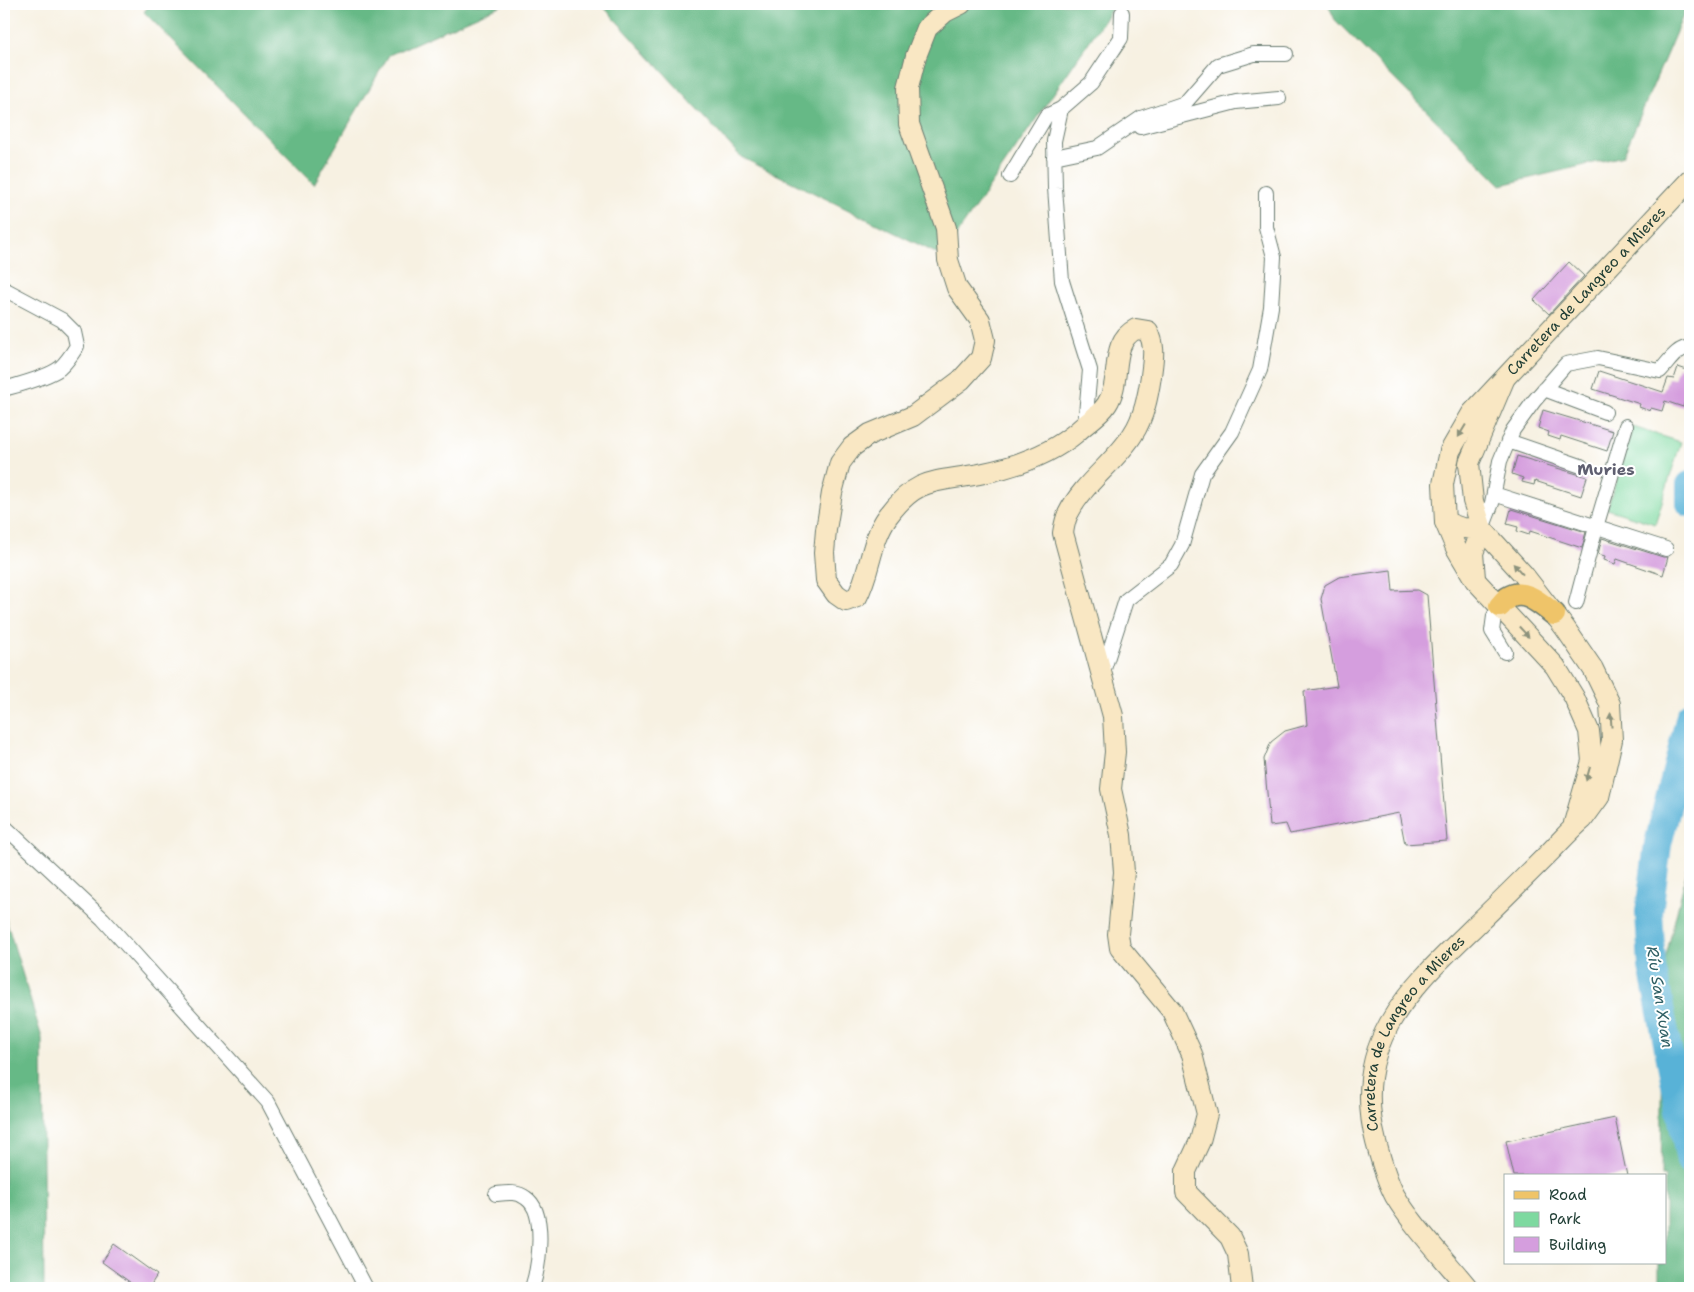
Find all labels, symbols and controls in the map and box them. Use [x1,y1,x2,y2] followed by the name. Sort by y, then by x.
[1502,202,1670,380] street label: Carretera de Langreo a Mieres
[1457,425,1466,438] one-way arrow
[1577,459,1635,480] district label: Muries
[1513,563,1524,575] one-way arrow
[1518,626,1530,638] one-way arrow
[1607,712,1615,728] one-way arrow
[1584,766,1592,781] one-way arrow
[1360,931,1469,1133] street label: Carretera de Langreo a Mieres
[1642,944,1678,1050] water label: Ríu San Xuan
[1504,1174,1666,1264] legend
[1549,1185,1587,1205] text: Road
[1549,1209,1581,1229] text: Park
[1549,1235,1606,1255] text: Building

